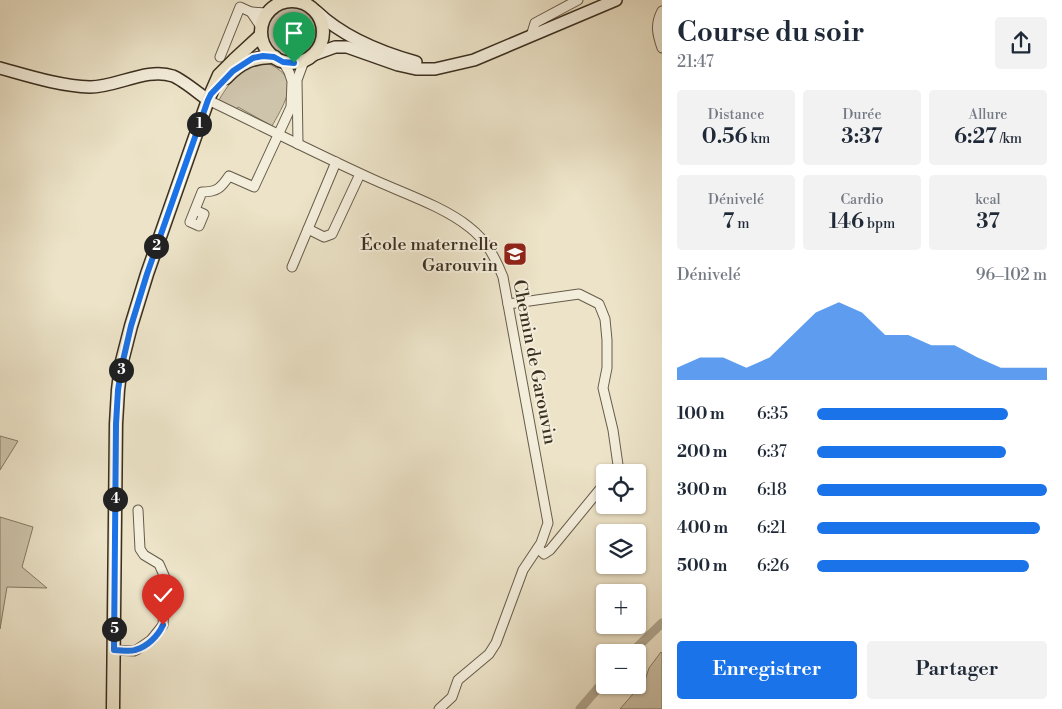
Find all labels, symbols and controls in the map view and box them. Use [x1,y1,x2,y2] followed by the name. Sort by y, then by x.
[273,12,315,63] pin
[677,15,865,50] text: Course du soir
[995,17,1047,69] button: share
[280,19,308,47] icon: arrive
[677,52,714,72] text: 21:47
[708,106,764,124] text: Distance
[843,106,881,124] text: Durée
[969,106,1007,124] text: Allure
[186,112,212,136] pin: 1
[196,115,203,133] text: 1
[702,124,748,150] text: 0.56
[841,124,883,150] text: 3:37
[954,124,997,150] text: 6:27
[748,130,770,148] text: km
[997,130,1022,148] text: /km
[708,191,764,209] text: Dénivelé
[840,191,884,209] text: Cardio
[975,191,1001,209] text: kcal
[723,209,734,235] text: 7
[829,209,864,235] text: 146
[976,209,1000,235] text: 37
[734,215,749,233] text: m
[864,215,895,233] text: bpm
[360,233,498,277] place label: École maternelle Garouvin
[144,234,168,258] pin: 2
[152,237,161,255] text: 2
[502,241,528,267] school or university icon: École maternelle Garouvin
[677,265,741,285] text: Dénivelé
[976,265,1047,285] text: 96–102 m
[507,278,562,447] street label: Chemin de Garouvin
[108,358,134,382] pin: 3
[117,361,126,379] text: 3
[677,404,725,424] text: 100 m
[757,404,788,424] text: 6:35
[677,442,727,462] text: 200 m
[757,442,787,462] text: 6:37
[596,464,646,694] map controls
[596,464,646,514] button: locate
[677,480,727,500] text: 300 m
[757,480,787,500] text: 6:18
[102,486,128,512] pin: 4
[111,490,120,508] text: 4
[677,518,728,538] text: 400 m
[757,518,787,538] text: 6:21
[596,524,646,574] button: layers
[677,556,727,576] text: 500 m
[757,556,789,576] text: 6:26
[142,574,184,625] pin
[149,581,177,609] icon: check
[596,584,646,634] button: +
[102,616,126,642] pin: 5
[110,620,119,638] text: 5
[677,641,857,699] button: Enregistrer
[867,641,1047,699] button: Partager
[596,644,646,694] button: −

